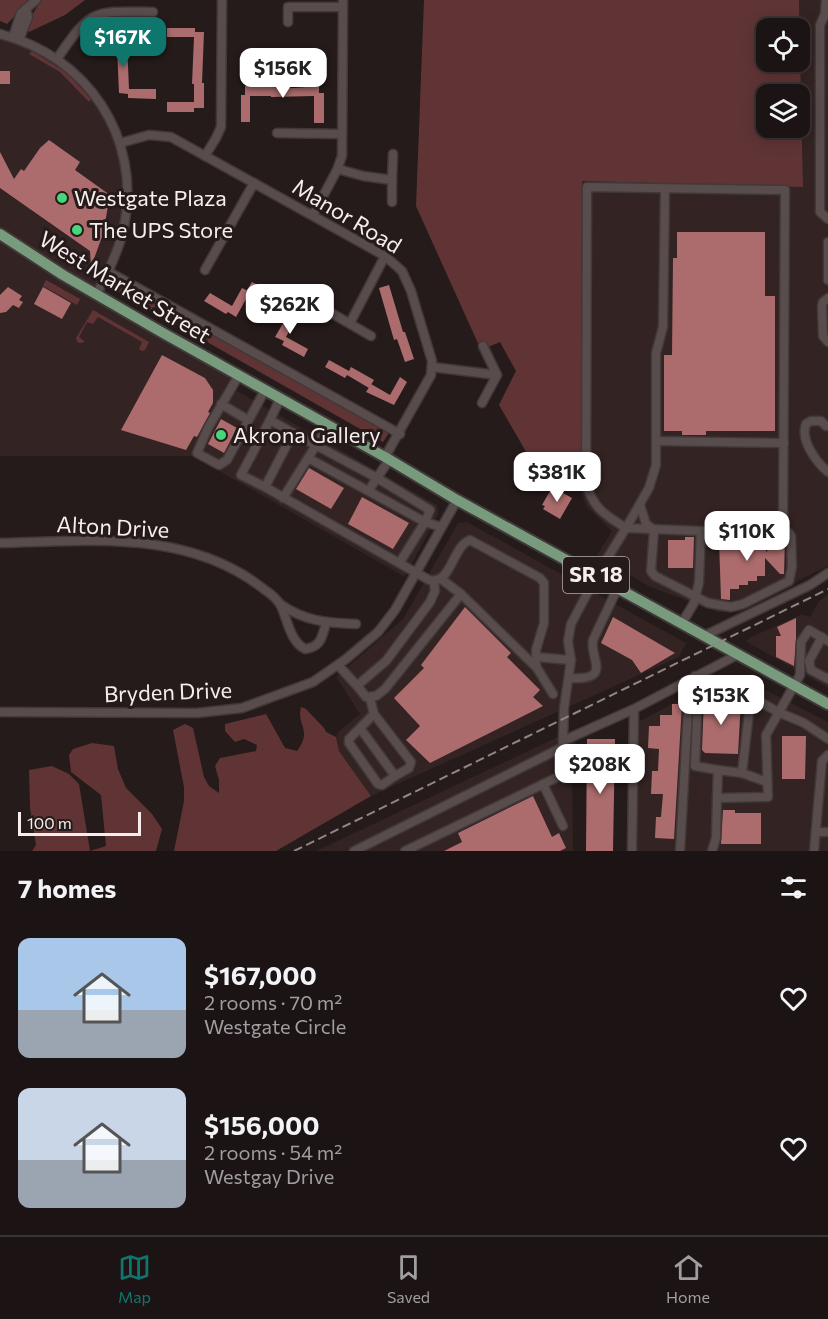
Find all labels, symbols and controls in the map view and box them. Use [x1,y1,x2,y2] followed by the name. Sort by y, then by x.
[81,17,165,68] pin: $167K
[756,18,810,138] map controls
[756,18,810,72] button: locate
[94,24,152,48] text: $167K
[241,48,325,99] pin: $156K
[254,55,312,79] text: $156K
[756,84,810,138] button: layers
[288,172,407,259] street label: Manor Road
[74,184,227,211] place label: Westgate Plaza
[55,191,69,205] marker: Westgate Plaza
[89,216,233,243] place label: The UPS Store
[70,223,84,237] marker: The UPS Store
[35,225,216,348] street label: West Market Street
[248,284,332,335] pin: $262K
[260,291,320,315] text: $262K
[233,421,381,448] place label: Akrona Gallery
[214,428,228,442] marker: Akrona Gallery
[515,452,599,503] pin: $381K
[528,459,586,483] text: $381K
[56,510,170,543] street label: Alton Drive
[705,511,789,562] pin: $110K
[719,518,775,542] text: $110K
[563,557,629,593] road number: SR 18
[679,675,763,726] pin: $153K
[103,676,233,707] street label: Bryden Drive
[692,682,750,706] text: $153K
[558,744,642,795] pin: $208K
[569,751,631,775] text: $208K
[18,809,141,836] scale bar
[27,813,72,832] text: 100 m
[777,871,810,904] icon: filters
[18,872,116,903] text: 7 homes
[204,959,317,990] text: $167,000
[66,962,138,1034] icon: home
[777,982,810,1015] icon: heart
[204,990,342,1014] text: 2 rooms · 70 m²
[204,1014,346,1038] text: Westgate Circle
[204,1109,320,1140] text: $156,000
[66,1112,138,1184] icon: home
[777,1132,810,1165] icon: heart
[204,1140,342,1164] text: 2 rooms · 54 m²
[204,1164,334,1188] text: Westgay Drive
[118,1251,151,1306] tab: Map
[387,1251,430,1306] tab: Saved
[666,1251,710,1306] tab: Home

